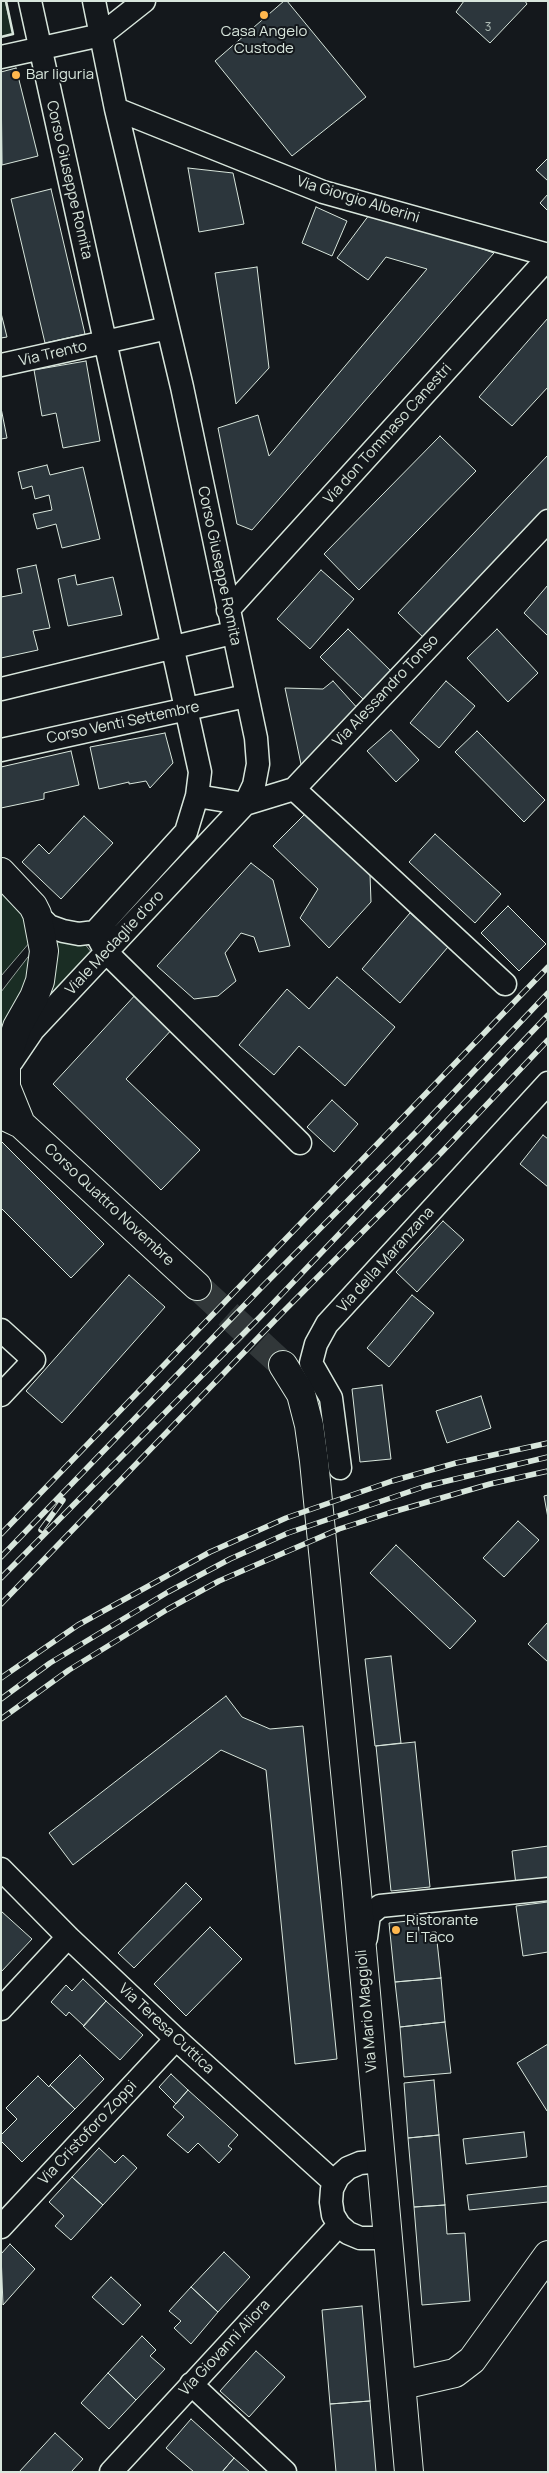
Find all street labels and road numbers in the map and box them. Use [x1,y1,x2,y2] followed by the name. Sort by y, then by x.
[42,99,96,261] street label: Corso Giuseppe Romita
[294,173,422,227] street label: Via Giorgio Alberini
[17,337,89,371] street label: Via Trento
[320,360,456,508] street label: Via don Tommaso Canestri
[193,485,245,647] street label: Corso Giuseppe Romita
[329,631,443,751] street label: Via Alessandro Tonso
[45,698,201,748] street label: Corso Venti Settembre
[62,887,168,999] street label: Viale Medaglie d'oro
[40,1140,178,1270] street label: Corso Quattro Novembre
[334,1203,438,1317] street label: Via della Maranzana
[353,1949,381,2073] street label: Via Mario Maggioli
[114,1980,218,2078] street label: Via Teresa Cuttica
[35,2077,141,2189] street label: Via Cristoforo Zoppi
[176,2296,274,2400] street label: Via Giovanni Aliora

